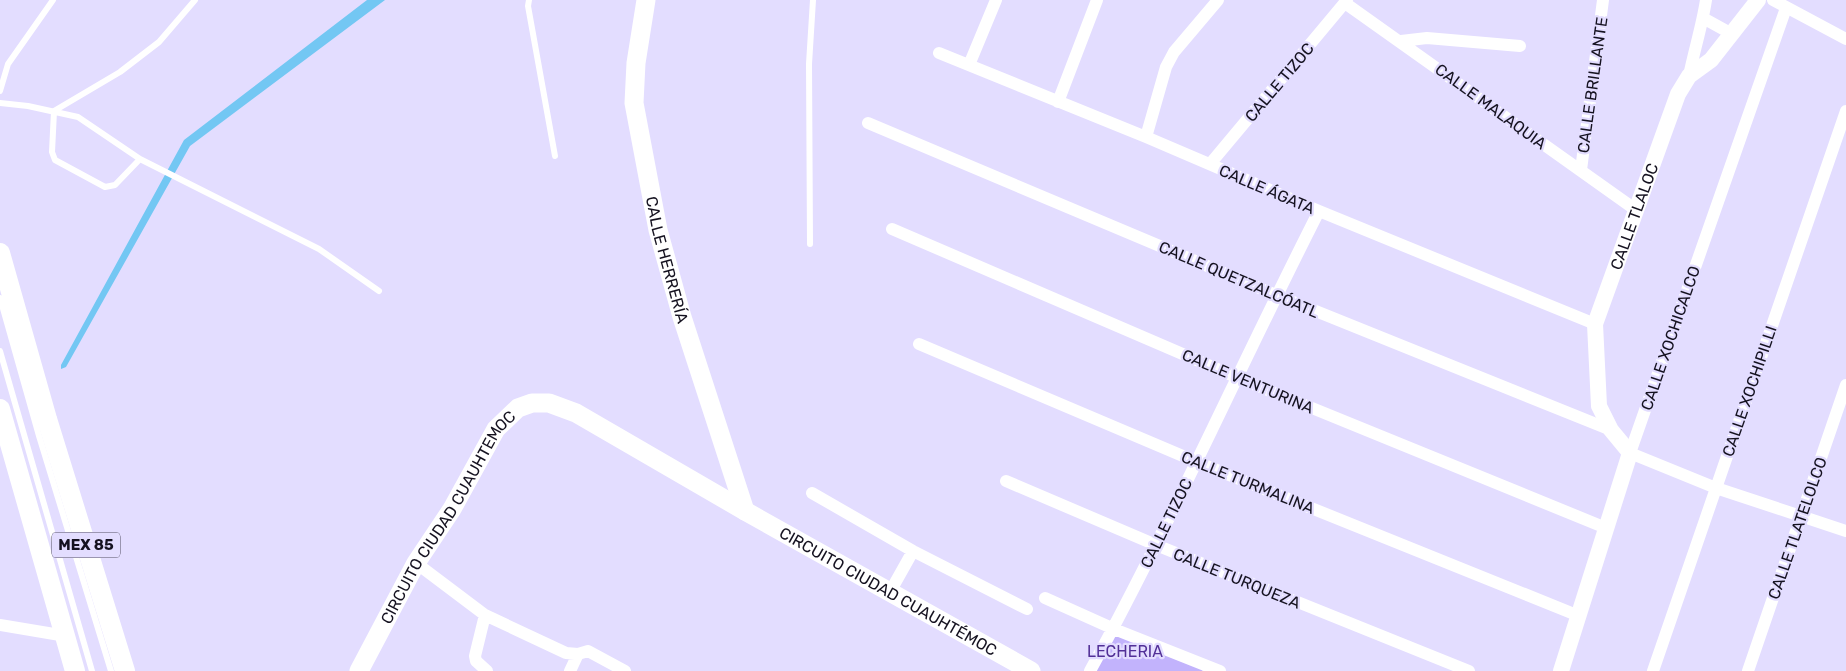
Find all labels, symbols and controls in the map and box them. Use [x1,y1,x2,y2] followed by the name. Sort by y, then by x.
[1574,16,1611,154] street label: CALLE BRILLANTE
[1241,39,1318,126] street label: CALLE TIZOC
[1431,60,1550,153] street label: CALLE MALAQUIA
[1216,161,1318,218] street label: CALLE ÁGATA
[1606,161,1662,272] street label: CALLE TLALOC
[642,195,692,326] street label: CALLE HERRERÍA
[1156,236,1322,322] street label: CALLE QUETZALCÓATL
[1637,263,1704,413] street label: CALLE XOCHICALCO
[1718,323,1781,459] street label: CALLE XOCHIPILLI
[1179,345,1317,418] street label: CALLE VENTURINA
[377,407,519,627] street label: CIRCUITO CIUDAD CUAUHTEMOC
[1178,447,1317,518] street label: CALLE TURMALINA
[1764,454,1831,602] street label: CALLE TLATELOLCO
[1137,475,1196,571] street label: CALLE TIZOC
[776,523,1000,660] street label: CIRCUITO CIUDAD CUAUHTÉMOC
[52,532,120,558] road number: MEX 85
[1170,544,1303,613] street label: CALLE TURQUEZA
[1087,642,1163,661] park label: LECHERIA

